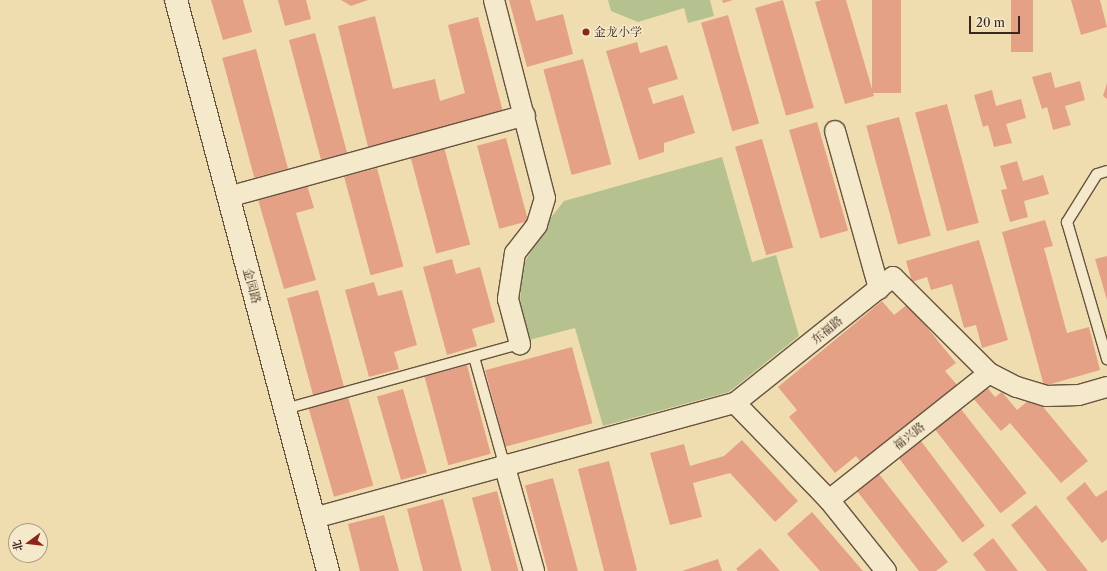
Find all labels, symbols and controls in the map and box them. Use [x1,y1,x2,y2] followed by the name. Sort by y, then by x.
[971,8,1022,34] scale bar
[976,15,1005,30] text: 20 m
[594,25,642,39] place label: 金龙小学
[581,27,591,37] marker: 金龙小学
[240,267,264,305] street label: 金园路
[808,313,846,347] street label: 东福路
[890,419,928,453] street label: 福兴路
[8,523,48,563] north arrow
[9,539,26,553] text: 北

